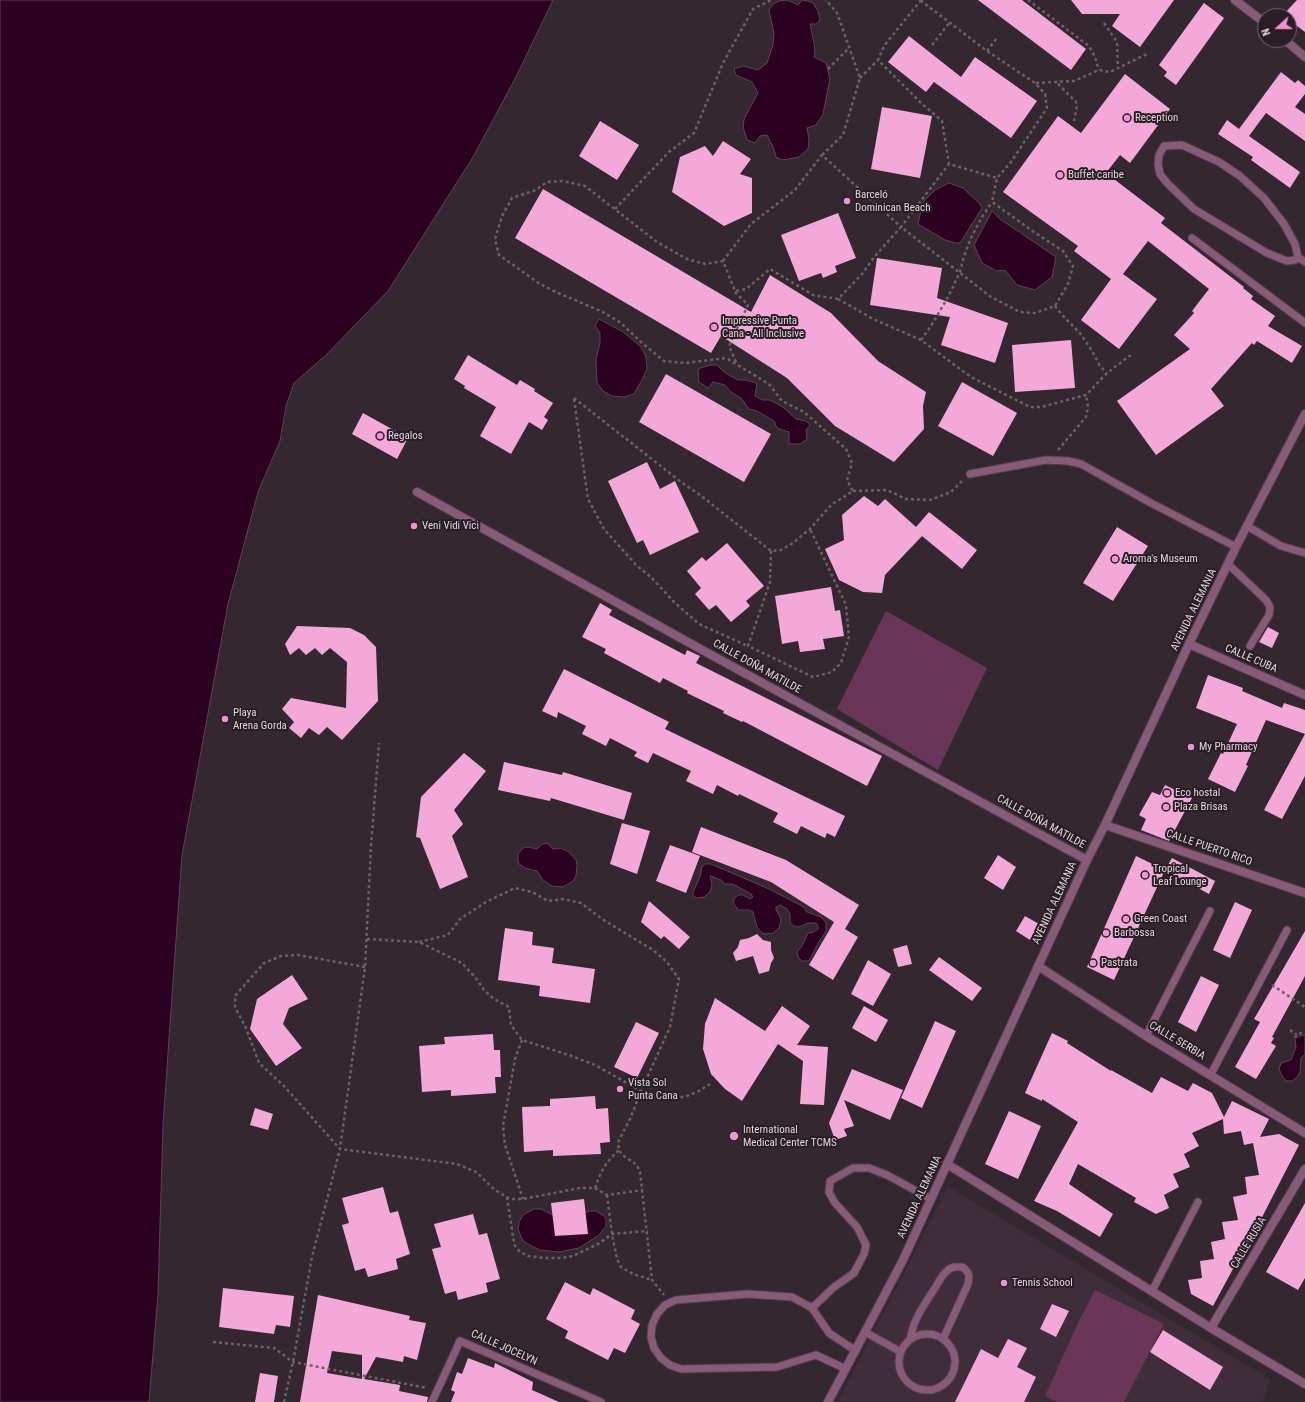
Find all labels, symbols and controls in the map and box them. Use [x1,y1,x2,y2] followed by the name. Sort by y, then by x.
[1257,8,1297,48] north arrow
[1259,27,1274,38] text: N
[1135,111,1178,125] place label: Reception
[1122,113,1132,123] marker: Reception
[1068,168,1124,182] place label: Buffet caribe
[1055,170,1065,180] marker: Buffet caribe
[855,188,930,214] place label: Barceló Dominican Beach
[842,196,852,206] marker: Barceló Dominican Beach
[722,314,804,340] place label: Impressive Punta Cana - All Inclusive
[709,322,719,332] marker: Impressive Punta Cana - All Inclusive
[388,429,423,443] place label: Regalos
[375,431,385,441] marker: Regalos
[422,519,479,533] place label: Veni Vidi Vici
[409,521,419,531] marker: Veni Vidi Vici
[1123,552,1198,566] place label: Aroma's Museum
[1110,554,1120,564] marker: Aroma's Museum
[1168,567,1220,653] street label: AVENIDA ALEMANIA
[710,637,804,697] street label: CALLE DOÑA MATILDE
[1223,642,1279,676] street label: CALLE CUBA
[233,706,287,732] place label: Playa Arena Gorda
[220,714,230,724] marker: Playa Arena Gorda
[1199,740,1258,754] place label: My Pharmacy
[1186,742,1196,752] marker: My Pharmacy
[1175,786,1220,800] place label: Eco hostal
[1162,788,1172,798] marker: Eco hostal
[994,792,1088,852] street label: CALLE DOÑA MATILDE
[1174,800,1228,814] place label: Plaza Brisas
[1161,802,1171,812] marker: Plaza Brisas
[1164,827,1254,869] street label: CALLE PUERTO RICO
[1030,859,1080,947] street label: AVENIDA ALEMANIA
[1153,862,1207,888] place label: Tropical Leaf Lounge
[1140,870,1150,880] marker: Tropical Leaf Lounge
[1134,912,1187,926] place label: Green Coast
[1121,914,1131,924] marker: Green Coast
[1114,926,1155,940] place label: Barbossa
[1101,928,1111,938] marker: Barbossa
[1101,956,1138,970] place label: Pastrata
[1088,958,1098,968] marker: Pastrata
[1146,1019,1208,1063] street label: CALLE SERBIA
[628,1076,678,1102] place label: Vista Sol Punta Cana
[615,1084,625,1094] marker: Vista Sol Punta Cana
[743,1123,837,1149] place label: International Medical Center TCMS
[728,1130,740,1142] marker: International Medical Center TCMS
[895,1153,945,1241] street label: AVENIDA ALEMANIA
[1228,1215,1270,1271] street label: CALLE RUSIA
[1012,1276,1073,1290] place label: Tennis School
[999,1278,1009,1288] marker: Tennis School
[469,1327,539,1369] street label: CALLE JOCELYN

